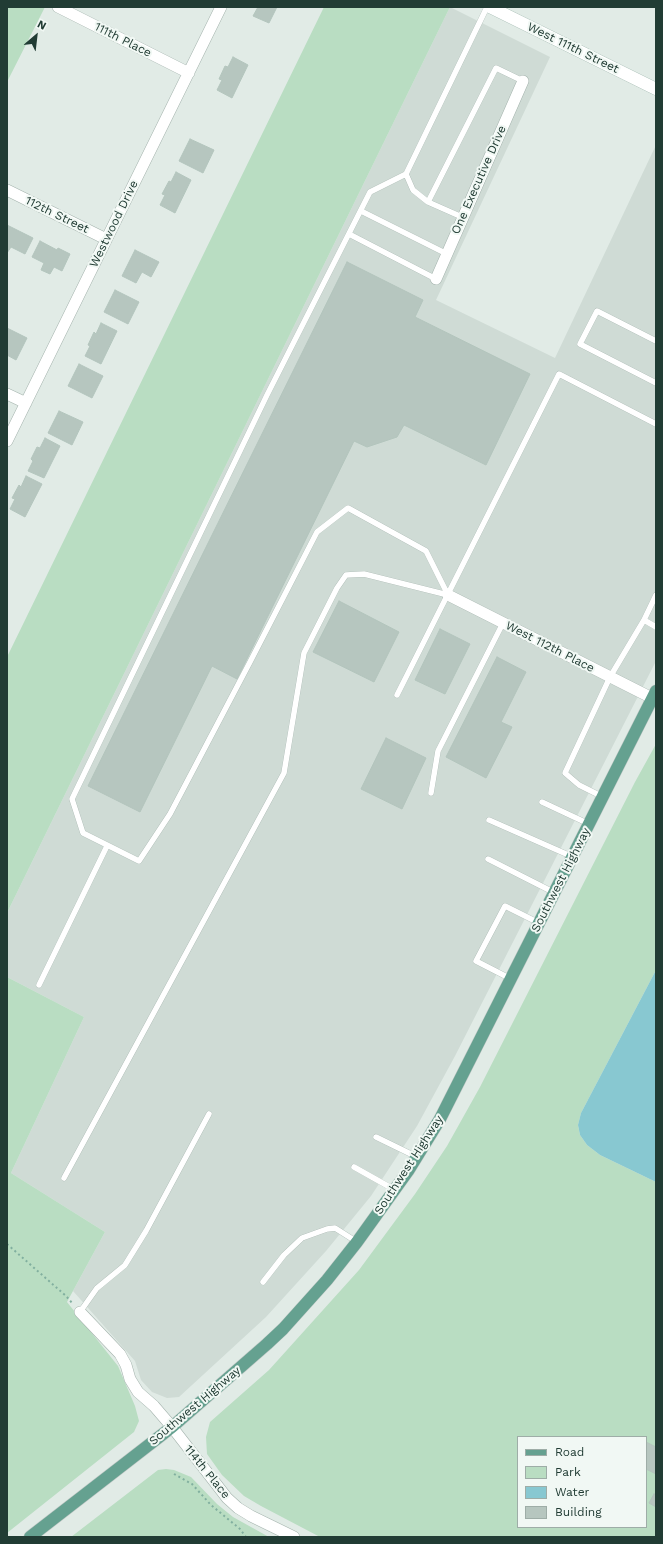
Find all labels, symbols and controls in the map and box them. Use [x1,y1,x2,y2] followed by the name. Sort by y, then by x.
[16,16,56,56] north arrow
[35,17,49,33] text: N
[92,20,154,60] street label: 111th Place
[525,20,621,76] street label: West 111th Street
[449,123,509,237] street label: One Executive Drive
[87,178,141,270] street label: Westwood Drive
[23,193,91,237] street label: 112th Street
[503,618,597,676] street label: West 112th Place
[528,825,594,935] street label: Southwest Highway
[372,1113,446,1217] street label: Southwest Highway
[146,1363,244,1449] street label: Southwest Highway
[517,1436,647,1528] legend
[181,1442,233,1502] street label: 114th Place
[555,1445,584,1459] text: Road
[555,1465,581,1479] text: Park
[555,1485,589,1499] text: Water
[555,1505,602,1519] text: Building

